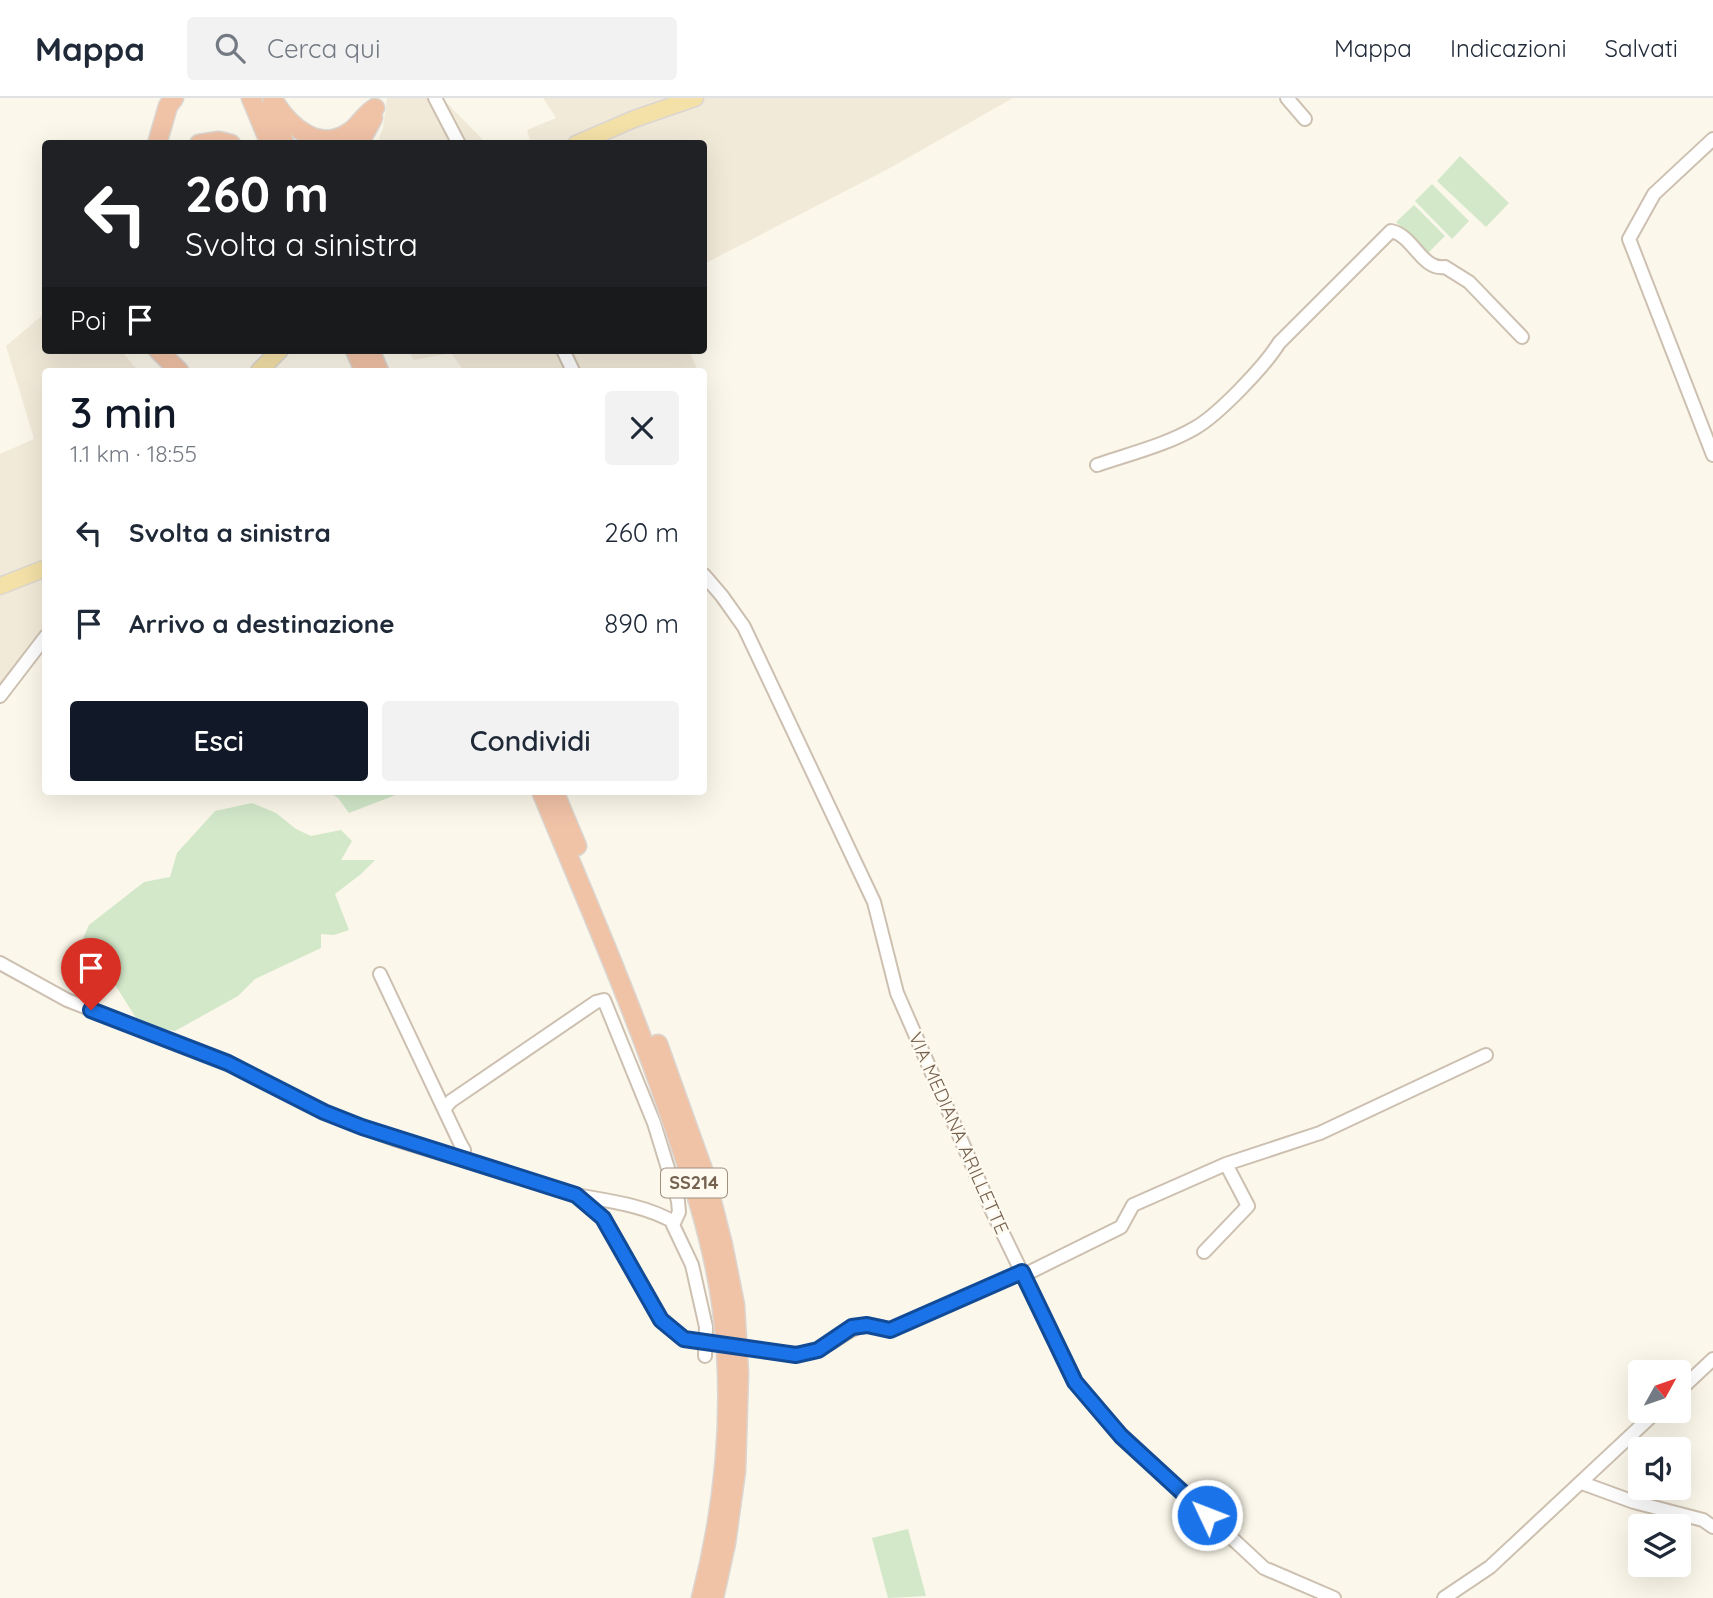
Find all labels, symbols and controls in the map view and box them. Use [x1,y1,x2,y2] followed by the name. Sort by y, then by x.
[187,17,677,80] search box
[35,28,145,69] text: Mappa
[211,29,249,67] icon: search
[267,32,380,65] text: Cerca qui
[1334,33,1412,63] text: Mappa
[1450,33,1567,63] text: Indicazioni
[1605,33,1678,63] text: Salvati
[185,163,329,224] text: 260 m
[70,168,161,259] icon: left
[185,224,418,264] text: Svolta a sinistra
[121,301,159,339] icon: arrive
[70,304,107,337] text: Poi
[70,386,177,439] text: 3 min
[605,391,679,465] button: close
[70,439,197,468] text: 1.1 km · 18:55
[70,514,108,552] icon: left
[129,516,331,549] text: Svolta a sinistra
[604,516,679,549] text: 260 m
[70,605,108,643] icon: arrive
[129,607,395,640] text: Arrivo a destinazione
[604,607,679,640] text: 890 m
[70,701,368,781] button: Esci
[382,701,679,781] button: Condividi
[61,938,121,1010] pin
[72,949,110,987] icon: arrive
[904,1028,1014,1238] street label: VIA MEDIANA ARILLETTE
[661,1168,727,1198] road number: SS214
[1628,1360,1690,1423] north arrow
[1628,1360,1691,1577] map controls
[1628,1437,1691,1500] button: sound
[1170,1478,1244,1552] position arrow
[1628,1514,1691,1577] button: layers

